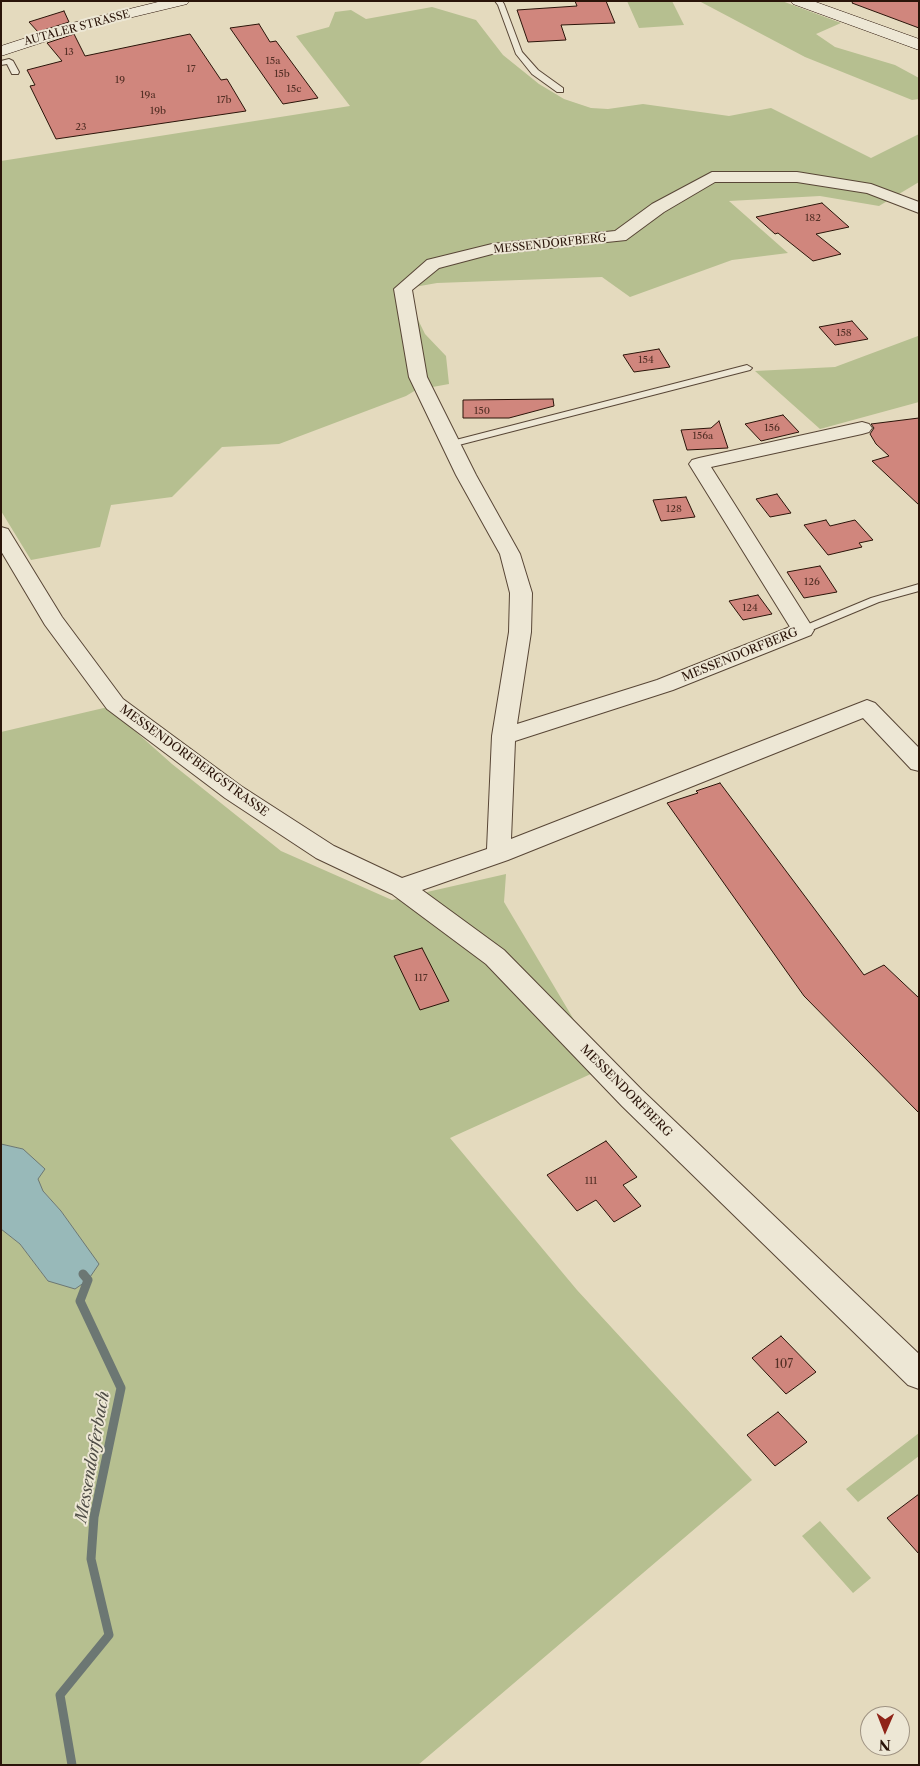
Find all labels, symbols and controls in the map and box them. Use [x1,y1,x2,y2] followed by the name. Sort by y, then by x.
[22,7,132,49] street label: AUTALER STRASSE
[64,46,74,58] house number: 13
[266,55,280,67] house number: 15a
[186,63,196,75] house number: 17
[274,68,290,80] house number: 15b
[115,74,125,86] house number: 19
[287,83,301,95] house number: 15c
[140,89,156,101] house number: 19a
[216,94,232,106] house number: 17b
[150,105,166,117] house number: 19b
[75,121,87,133] house number: 23
[805,212,821,224] house number: 182
[493,231,607,257] street label: MESSENDORFBERG
[836,327,852,339] house number: 158
[638,354,654,366] house number: 154
[474,405,490,417] house number: 150
[764,422,780,434] house number: 156
[693,430,713,442] house number: 156a
[666,503,682,515] house number: 128
[804,576,820,588] house number: 126
[742,602,758,614] house number: 124
[680,625,800,685] street label: MESSENDORFBERG
[117,702,271,820] street label: MESSENDORFBERGSTRASSE
[414,972,428,984] house number: 117
[577,1042,675,1140] street label: MESSENDORFBERG
[585,1175,597,1187] house number: 111
[775,1358,793,1372] house number: 107
[72,1390,114,1524] water label: Messendorferbach
[860,1706,910,1756] north arrow
[879,1736,891,1754] text: N

